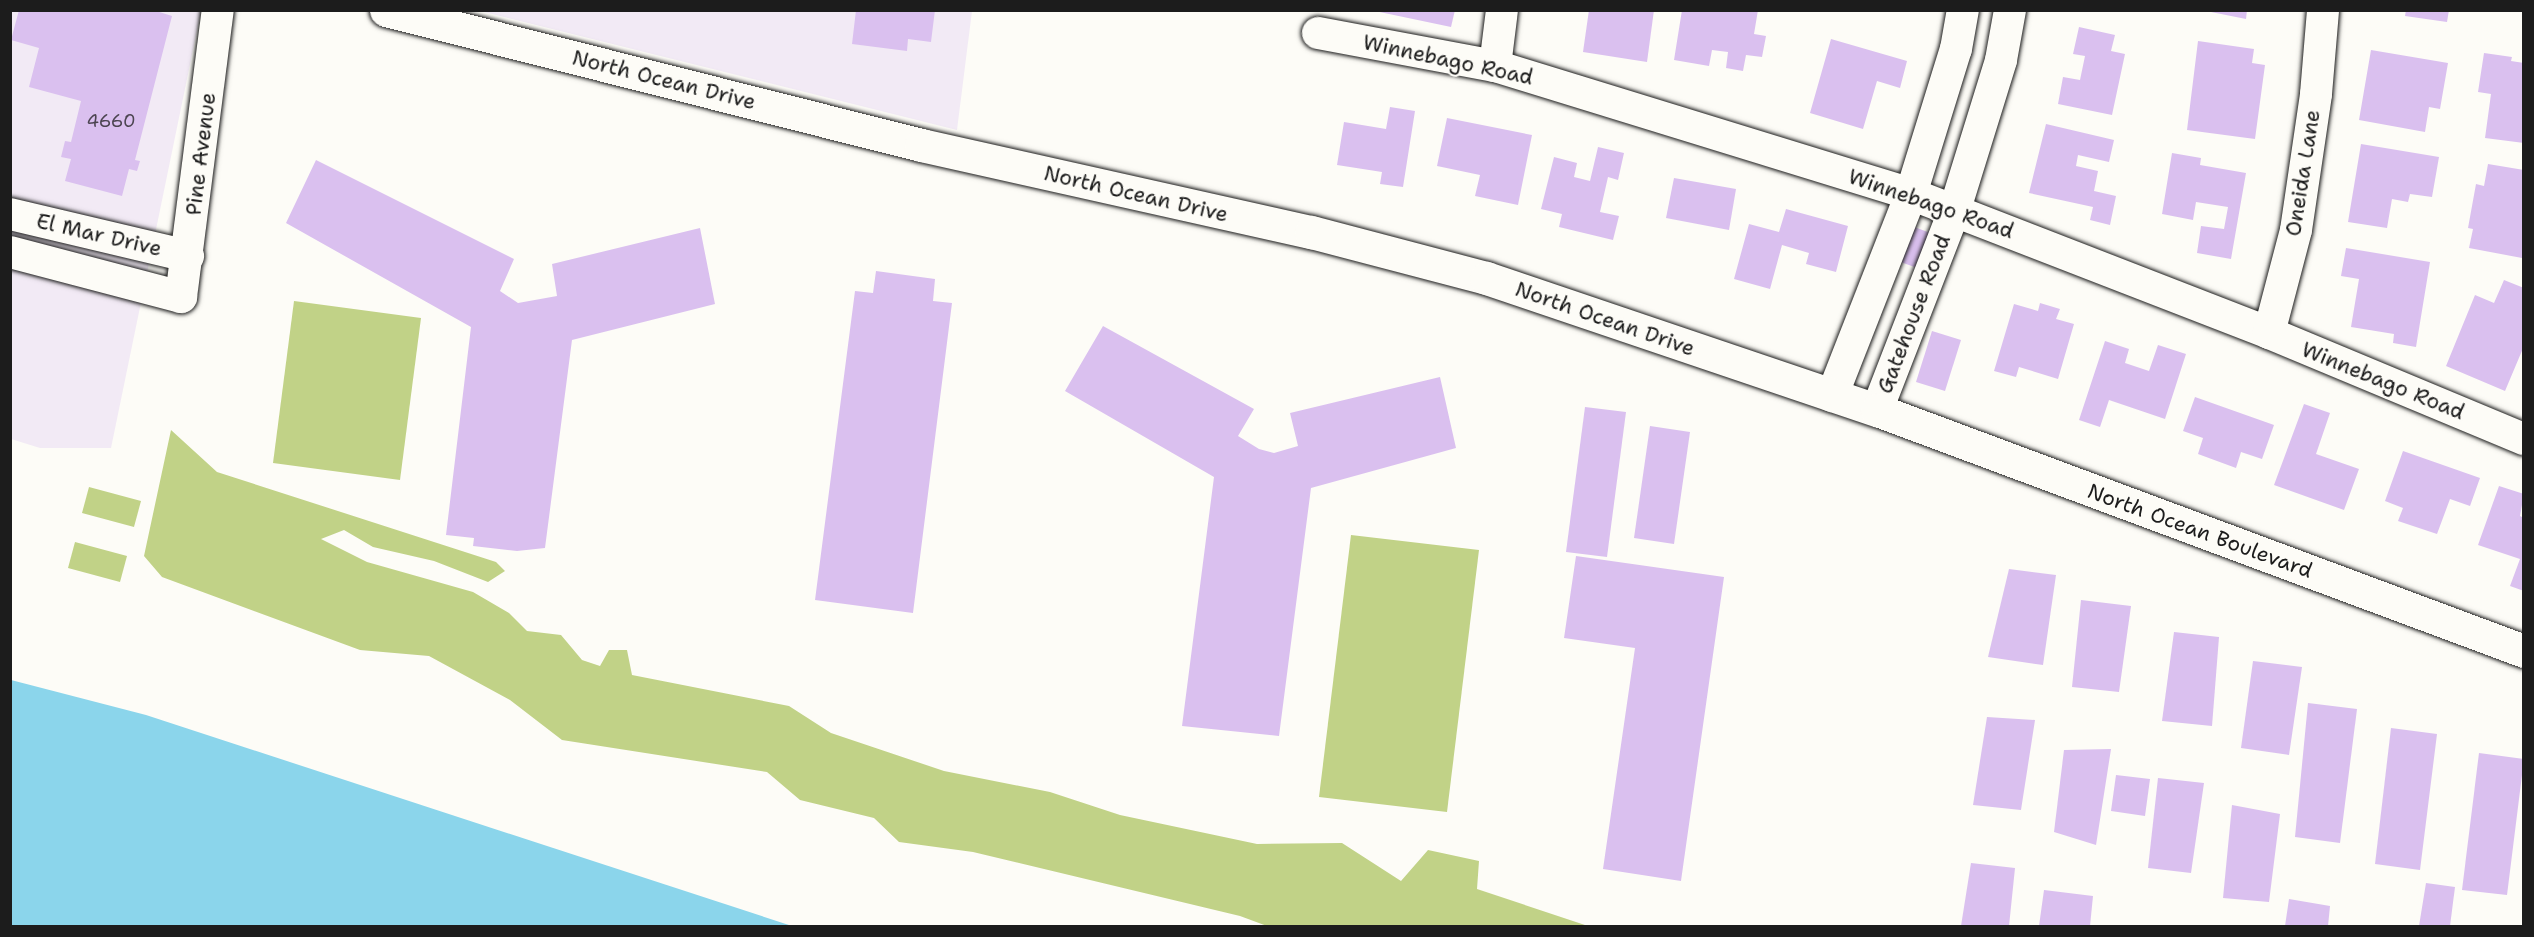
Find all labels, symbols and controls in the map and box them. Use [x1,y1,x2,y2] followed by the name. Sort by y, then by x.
[1361,30,1535,90] street label: Winnebago Road
[570,45,758,115] street label: North Ocean Drive
[181,91,221,217] street label: Pine Avenue
[2281,108,2325,238] street label: Oneida Lane
[86,110,136,132] house number: 4660
[1041,161,1231,227] street label: North Ocean Drive
[1845,164,2017,244] street label: Winnebago Road
[34,208,164,262] street label: El Mar Drive
[1872,231,1956,397] street label: Gatehouse Road
[1512,276,1698,362] street label: North Ocean Drive
[2298,337,2468,425] street label: Winnebago Road
[2084,479,2316,583] street label: North Ocean Boulevard

